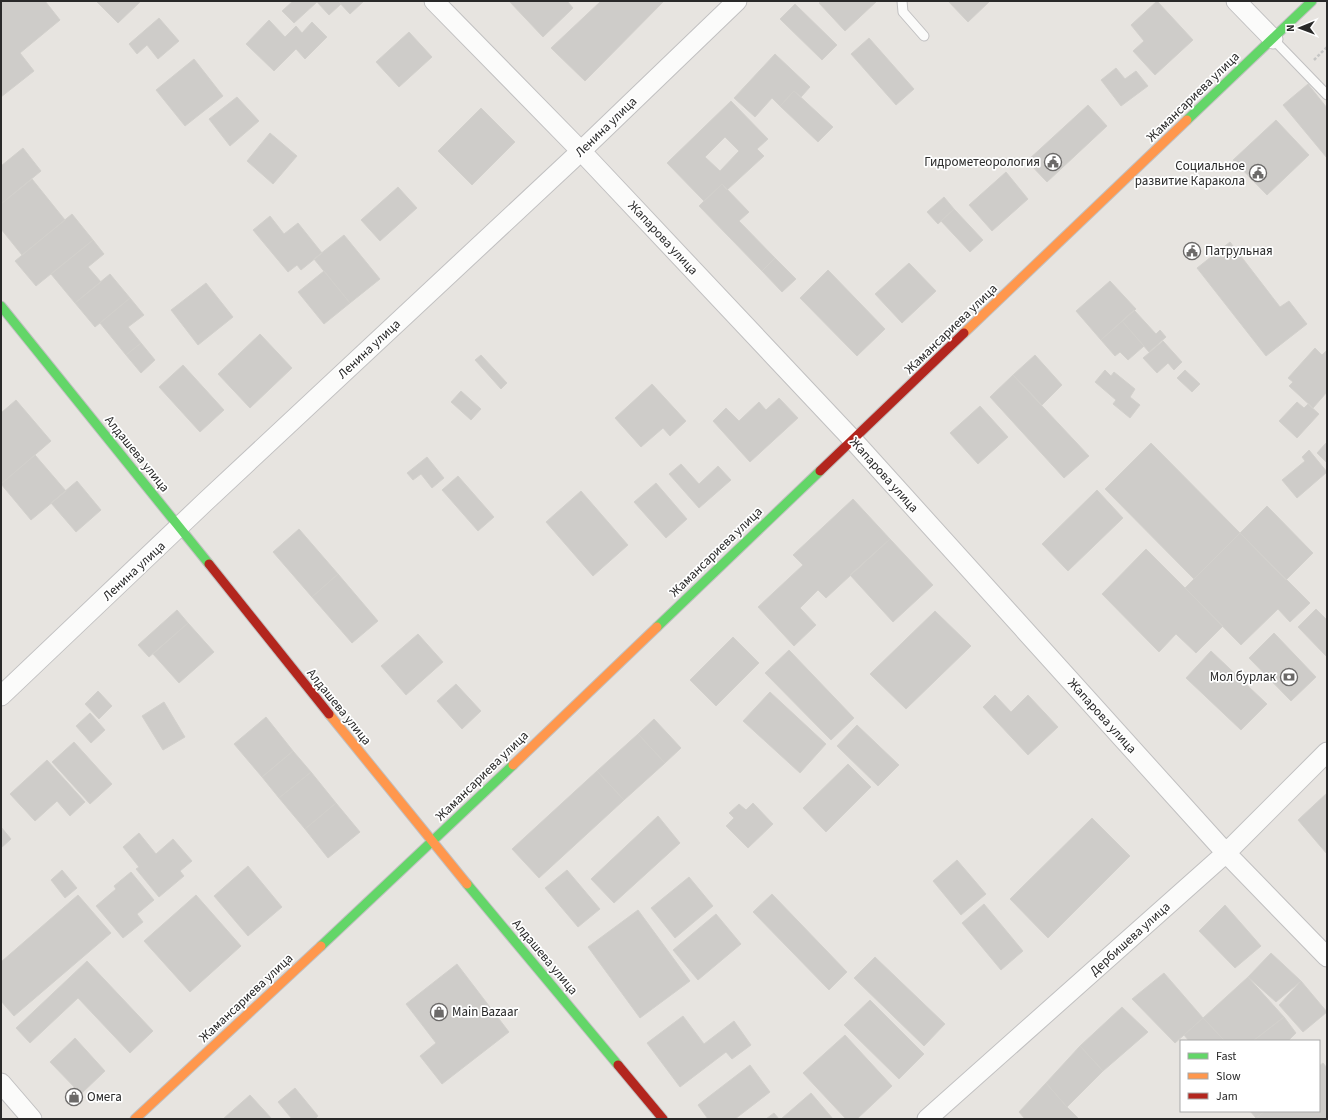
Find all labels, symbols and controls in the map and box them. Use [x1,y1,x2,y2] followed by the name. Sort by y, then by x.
[1280,8,1320,48] north arrow
[1283,24,1298,32] text: N
[1143,48,1243,146] street label: Жамансариева улица
[571,93,641,161] street label: Ленина улица
[1043,152,1063,172] public building icon: Гидрометеорология
[924,153,1040,171] place label: Гидрометеорология
[1135,157,1245,190] place label: Социальное развитие Каракола
[1248,163,1268,183] public building icon: Социальное развитие Каракола
[624,197,702,279] street label: Жапарова улица
[1182,241,1202,261] public building icon: Патрульная
[1205,242,1273,260] place label: Патрульная
[901,280,1001,378] street label: Жамансариева улица
[334,315,404,383] street label: Ленина улица
[100,412,174,496] street label: Алдашева улица
[845,434,923,516] street label: Жапарова улица
[666,503,766,601] street label: Жамансариева улица
[99,537,169,605] street label: Ленина улица
[302,665,376,749] street label: Алдашева улица
[1279,667,1299,687] bank icon: Мол бурлак
[1210,668,1277,686] place label: Мол бурлак
[1063,675,1141,757] street label: Жапарова улица
[432,727,532,825] street label: Жамансариева улица
[1086,898,1174,980] street label: Дербишева улица
[508,915,582,999] street label: Алдашева улица
[195,950,297,1046] street label: Жамансариева улица
[429,1002,449,1022] shop icon: Main Bazaar
[452,1003,518,1021] place label: Main Bazaar
[1180,1040,1320,1112] legend
[1216,1048,1236,1065] text: Fast
[1216,1068,1241,1085] text: Slow
[64,1087,84,1107] shop icon: Омега
[87,1088,122,1106] place label: Омега
[1216,1088,1238,1105] text: Jam

